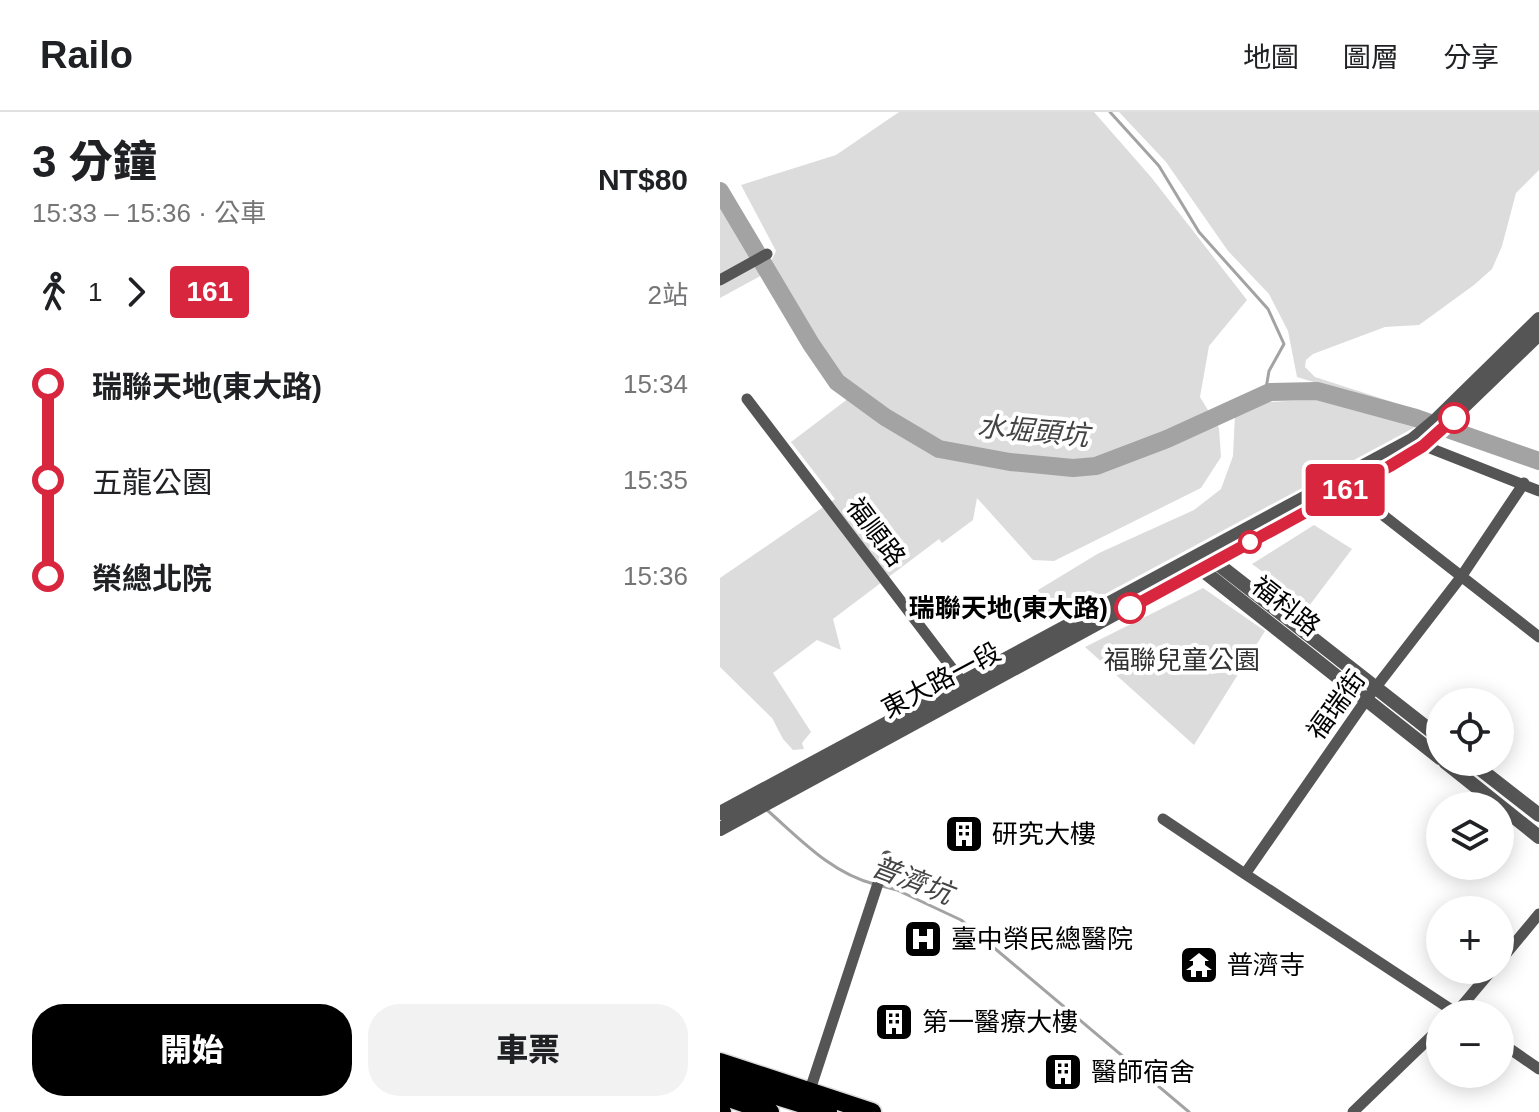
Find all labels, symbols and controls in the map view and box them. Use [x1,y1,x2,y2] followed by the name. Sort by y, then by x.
[40,34,133,76] text: Railo
[1243,42,1299,73] text: 地圖
[1343,42,1399,73] text: 圖層
[1443,42,1499,73] text: 分享
[32,137,157,186] text: 3 分鐘
[598,163,688,196] text: NT$80
[32,198,266,228] text: 15:33 – 15:36 · 公車
[32,270,76,314] icon: walk
[114,270,158,314] icon: forward
[186,276,233,307] text: 161
[88,277,102,307] text: 1
[648,280,688,310] text: 2站
[623,369,688,399] text: 15:34
[92,370,322,403] text: 瑞聯天地(東大路)
[1439,403,1469,433] unlabelled marker
[976,411,1094,452] water label: 水堀頭坑
[1299,464,1391,516] line badge: 161
[623,465,688,495] text: 15:35
[92,466,212,499] text: 五龍公園
[1322,474,1368,505] text: 161
[841,492,911,572] street label: 福順路
[1239,531,1261,553] unlabelled marker
[623,561,688,591] text: 15:36
[92,562,212,595] text: 榮總北院
[1246,570,1326,642] street label: 福科路
[909,593,1108,623] place label: 瑞聯天地(東大路)
[1115,593,1145,623] marker: 瑞聯天地(東大路)
[877,636,1005,724] street label: 東大路一段
[1104,645,1260,675] park label: 福聯兒童公園
[1301,665,1371,745] street label: 福瑞街
[1426,688,1514,1088] map controls
[1426,688,1514,776] button: locate
[1426,792,1514,880] button: layers
[943,813,985,855] building icon: 研究大樓
[992,819,1096,849] place label: 研究大樓
[867,850,960,911] water label: 普濟坑
[1426,896,1514,984] button: +
[902,918,944,960] hospital icon: 臺中榮民總醫院
[951,924,1133,954] place label: 臺中榮民總醫院
[1178,944,1220,986] temple icon: 普濟寺
[1227,950,1305,980] place label: 普濟寺
[1426,1000,1514,1088] button: −
[873,1001,915,1043] building icon: 第一醫療大樓
[32,1004,352,1096] button: 開始
[368,1004,688,1096] button: 車票
[922,1007,1078,1037] place label: 第一醫療大樓
[1042,1051,1084,1093] building icon: 醫師宿舍
[1091,1057,1195,1087] place label: 醫師宿舍

